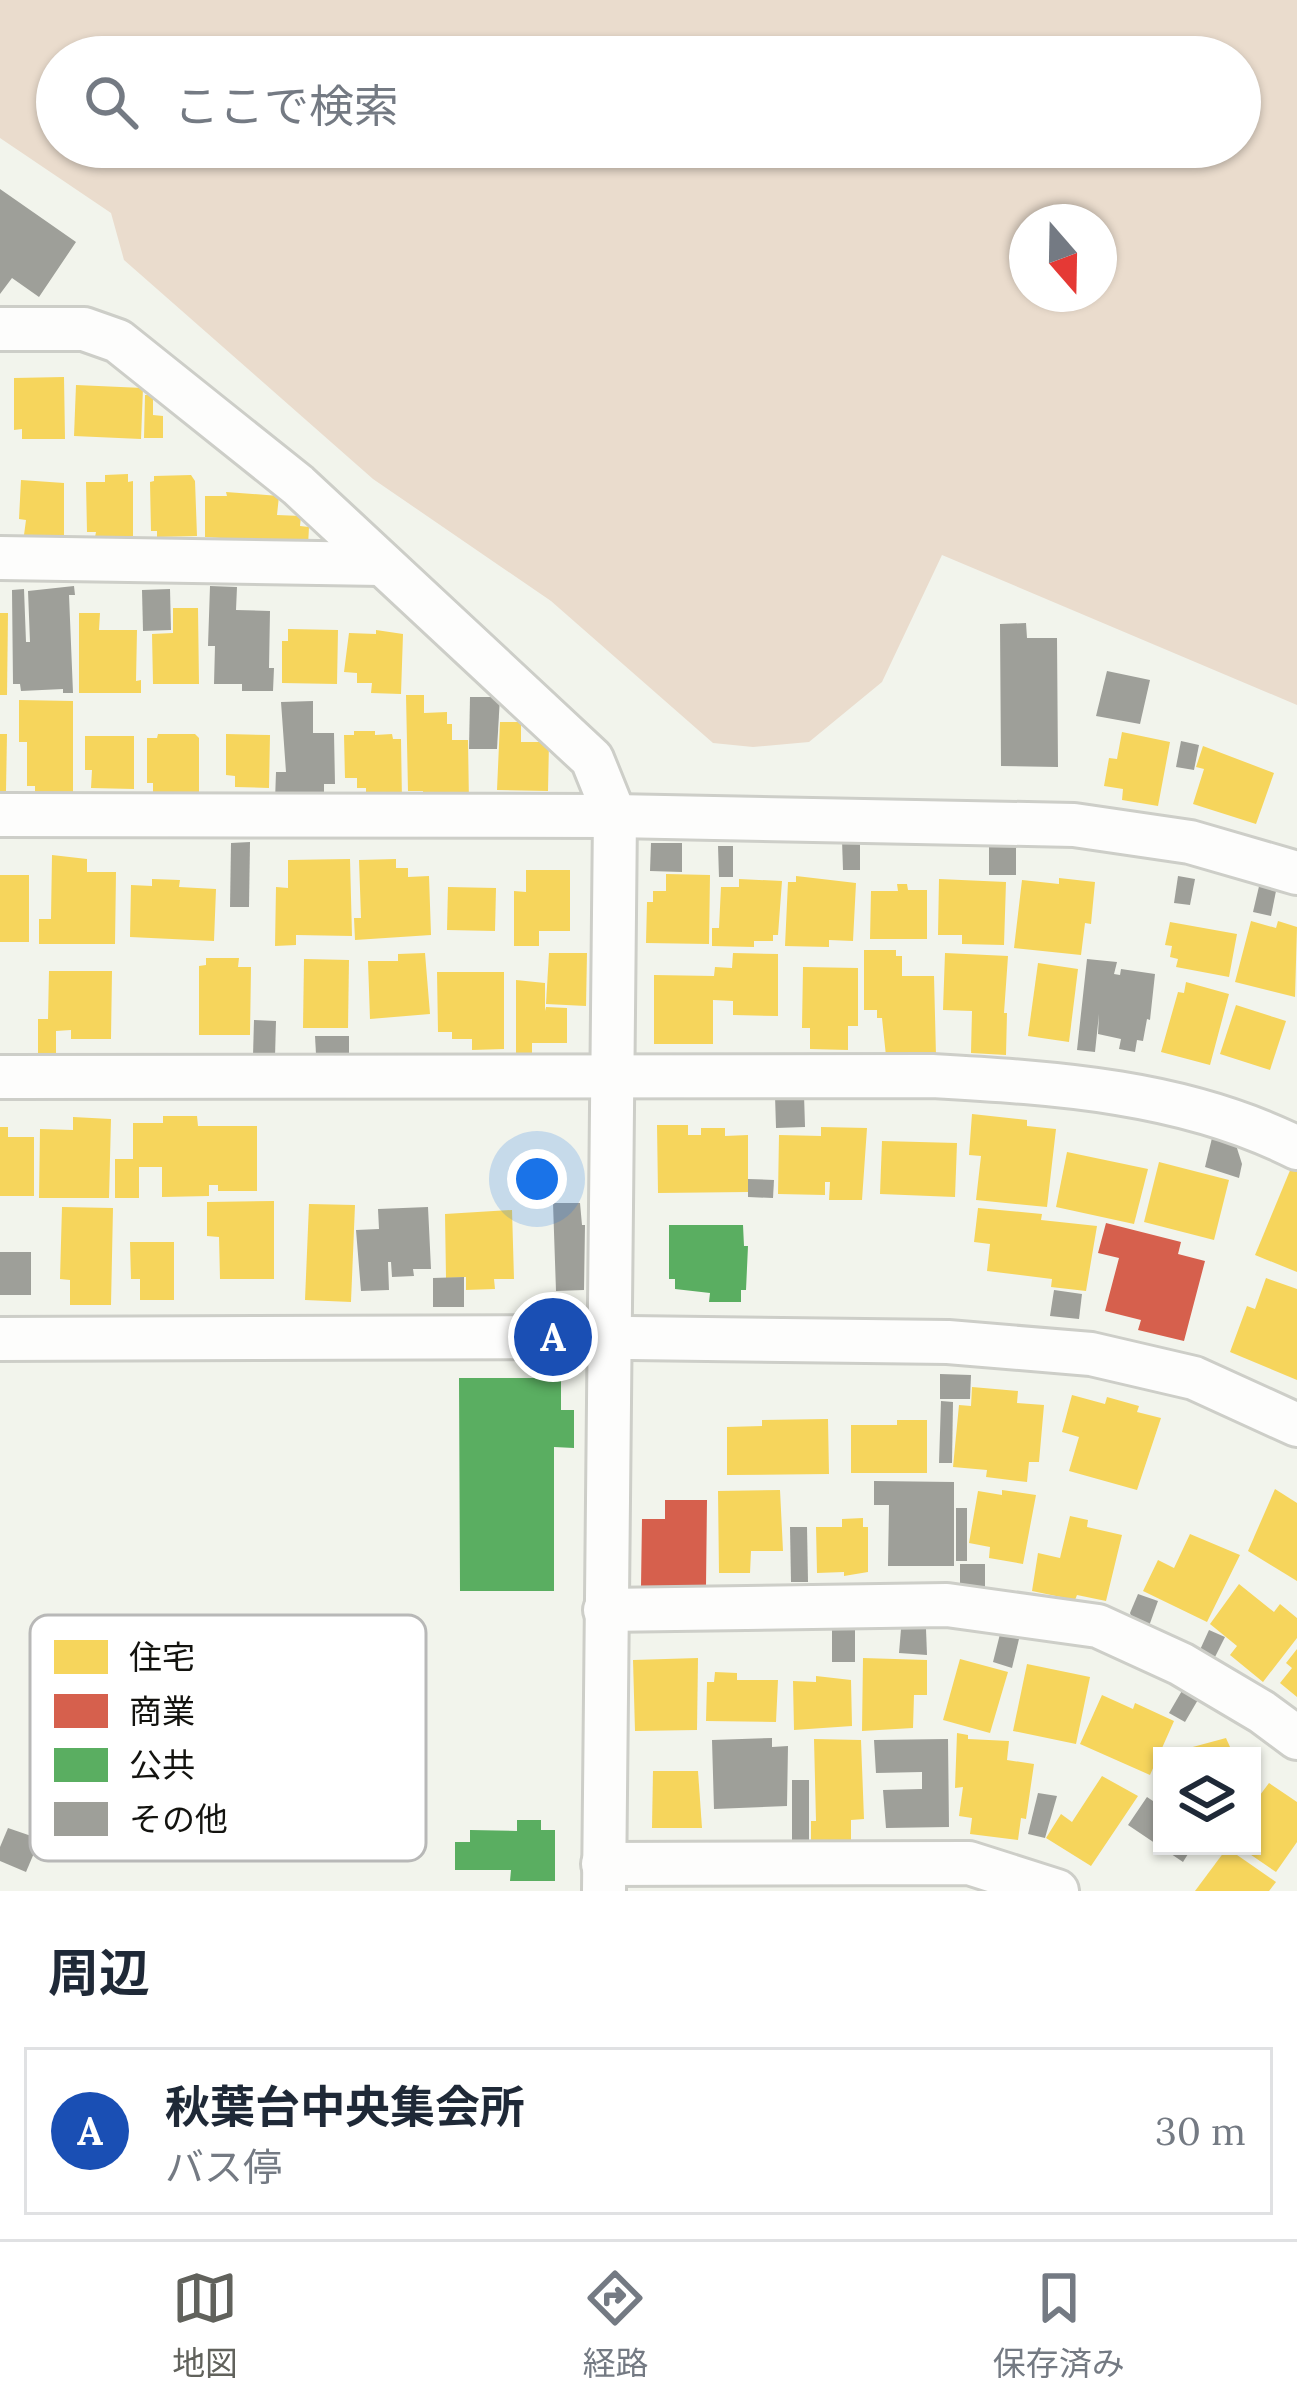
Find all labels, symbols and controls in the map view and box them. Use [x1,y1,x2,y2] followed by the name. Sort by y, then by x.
[36,36,1261,168] search box
[78,69,144,135] icon: search
[174,77,399,134] text: ここで検索
[1009,204,1117,312] north arrow
[507,1149,567,1209] your location
[514,1292,592,1382] pin: A
[30,1615,426,1861] legend
[129,1636,195,1678] text: 住宅
[129,1690,195,1732] text: 商業
[129,1744,195,1786] text: 公共
[1153,1747,1261,1855] map controls
[1153,1747,1261,1855] button: layers
[129,1798,228,1840] text: その他
[48,1940,150,2005] text: 周辺
[165,2078,525,2135] text: 秋葉台中央集会所
[77,2106,103,2156] text: A
[1155,2106,1246,2156] text: 30 m
[165,2142,282,2192] text: バス停
[172,2265,238,2385] tab: 地図
[582,2265,648,2385] tab: 経路
[993,2265,1125,2385] tab: 保存済み

